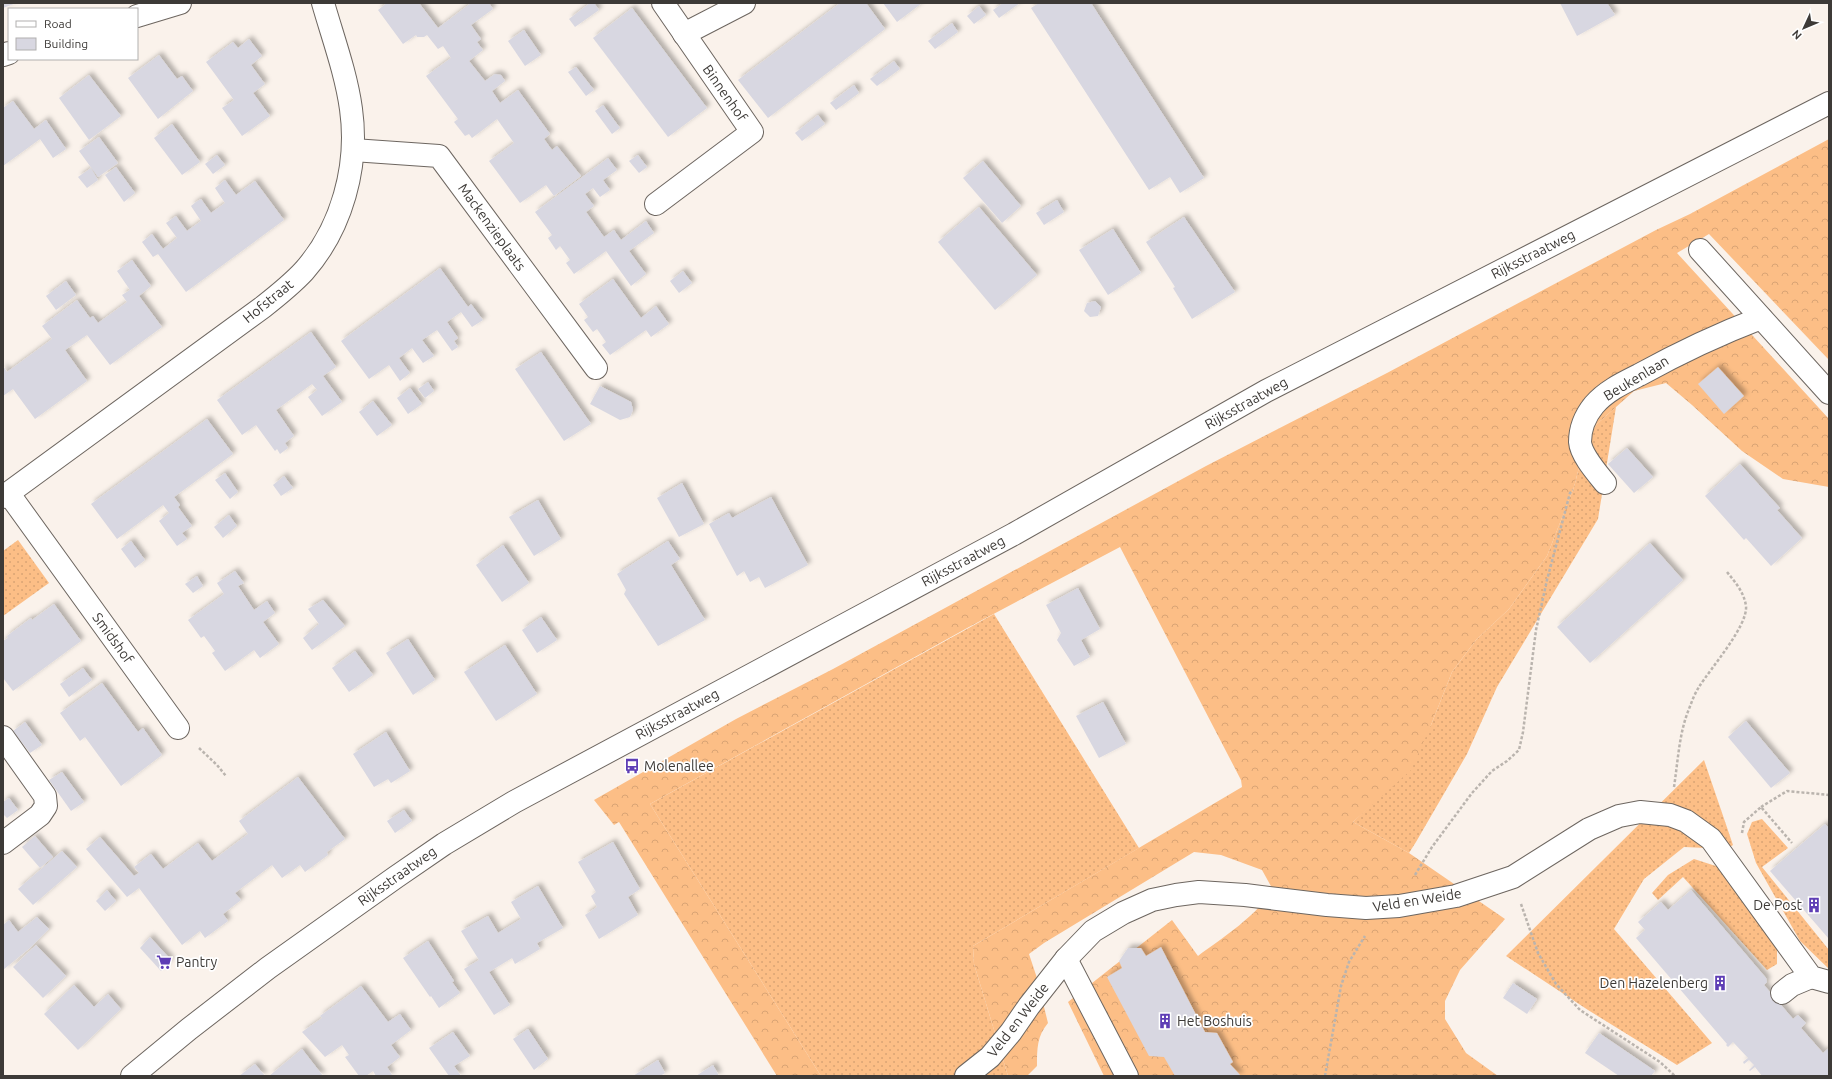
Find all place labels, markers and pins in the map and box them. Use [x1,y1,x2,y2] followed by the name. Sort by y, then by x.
[623,757,641,775] bus stop icon: Molenallee
[644,758,714,774] place label: Molenallee
[1805,896,1823,914] building icon: De Post
[1753,897,1802,913] place label: De Post
[155,953,173,971] supermarket icon: Pantry
[176,954,218,970] place label: Pantry
[1711,974,1729,992] building icon: Den Hazelenberg
[1600,975,1708,991] place label: Den Hazelenberg
[1156,1012,1174,1030] building icon: Het Boshuis
[1177,1013,1252,1029] place label: Het Boshuis

